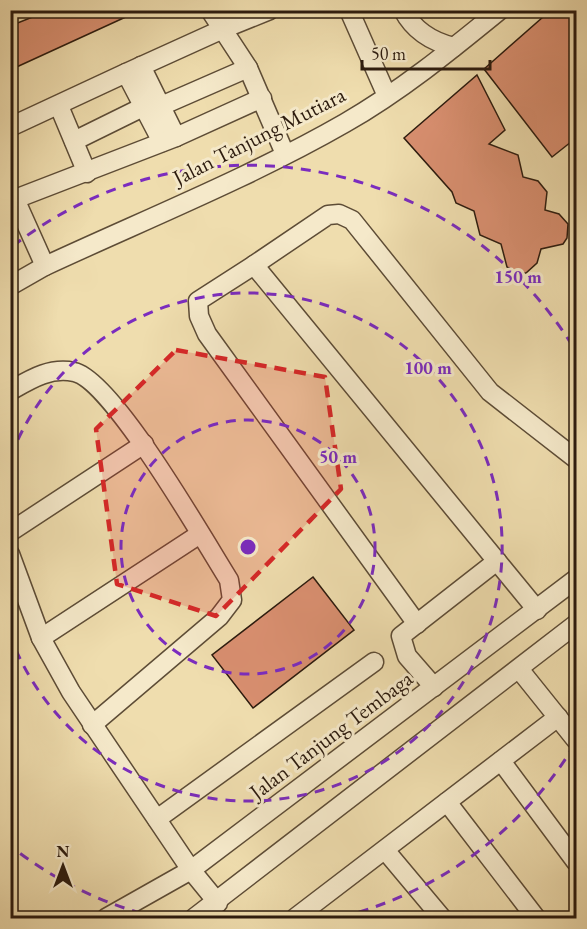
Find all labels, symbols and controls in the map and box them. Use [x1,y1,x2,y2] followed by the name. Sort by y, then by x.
[362,33,490,71] scale bar
[371,42,406,65] text: 50 m
[166,80,350,193] street label: Jalan Tanjung Mutiara
[494,265,542,288] text: 150 m
[404,356,452,379] text: 100 m
[319,445,357,468] text: 50 m
[238,537,258,557] centre of rings
[242,664,419,807] street label: Jalan Tanjung Tembaga
[33,836,93,896] north arrow
[57,841,70,862] text: N

